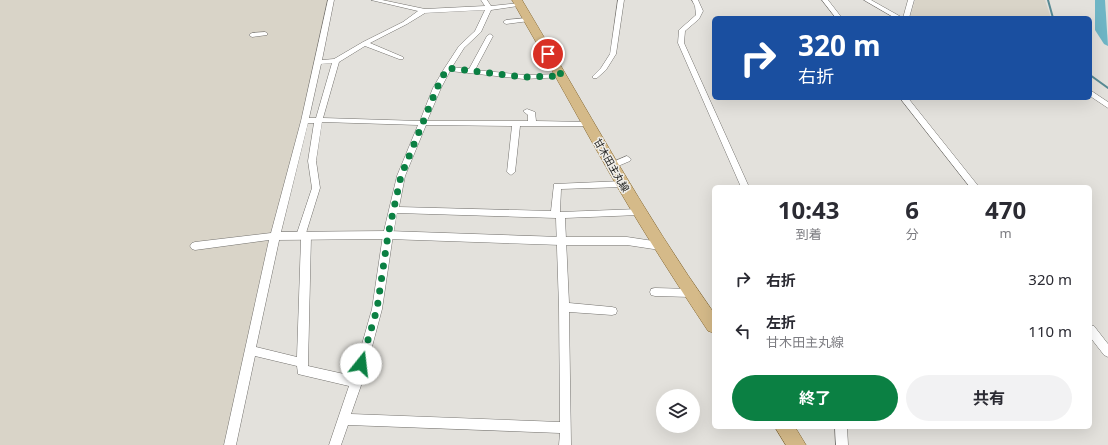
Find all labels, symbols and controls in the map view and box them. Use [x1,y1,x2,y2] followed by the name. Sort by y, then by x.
[798,26,881,64] text: 320 m
[732,32,784,84] icon: right
[531,37,565,71] pin
[537,43,559,65] icon: arrive
[798,64,834,88] text: 右折
[591,136,633,194] street label: 甘木田主丸線
[778,193,840,226] text: 10:43
[905,193,919,226] text: 6
[985,193,1026,226] text: 470
[999,224,1012,242] text: m
[796,225,822,243] text: 到着
[906,225,919,243] text: 分
[732,268,754,290] icon: right
[1028,269,1072,289] text: 320 m
[766,270,796,290] text: 右折
[766,312,796,332] text: 左折
[732,320,754,342] icon: left
[1028,321,1072,341] text: 110 m
[766,333,844,351] text: 甘木田主丸線
[340,343,382,385] position arrow
[732,375,898,421] button: 終了
[906,375,1072,421] button: 共有
[656,389,700,433] map controls
[656,389,700,433] button: layers

